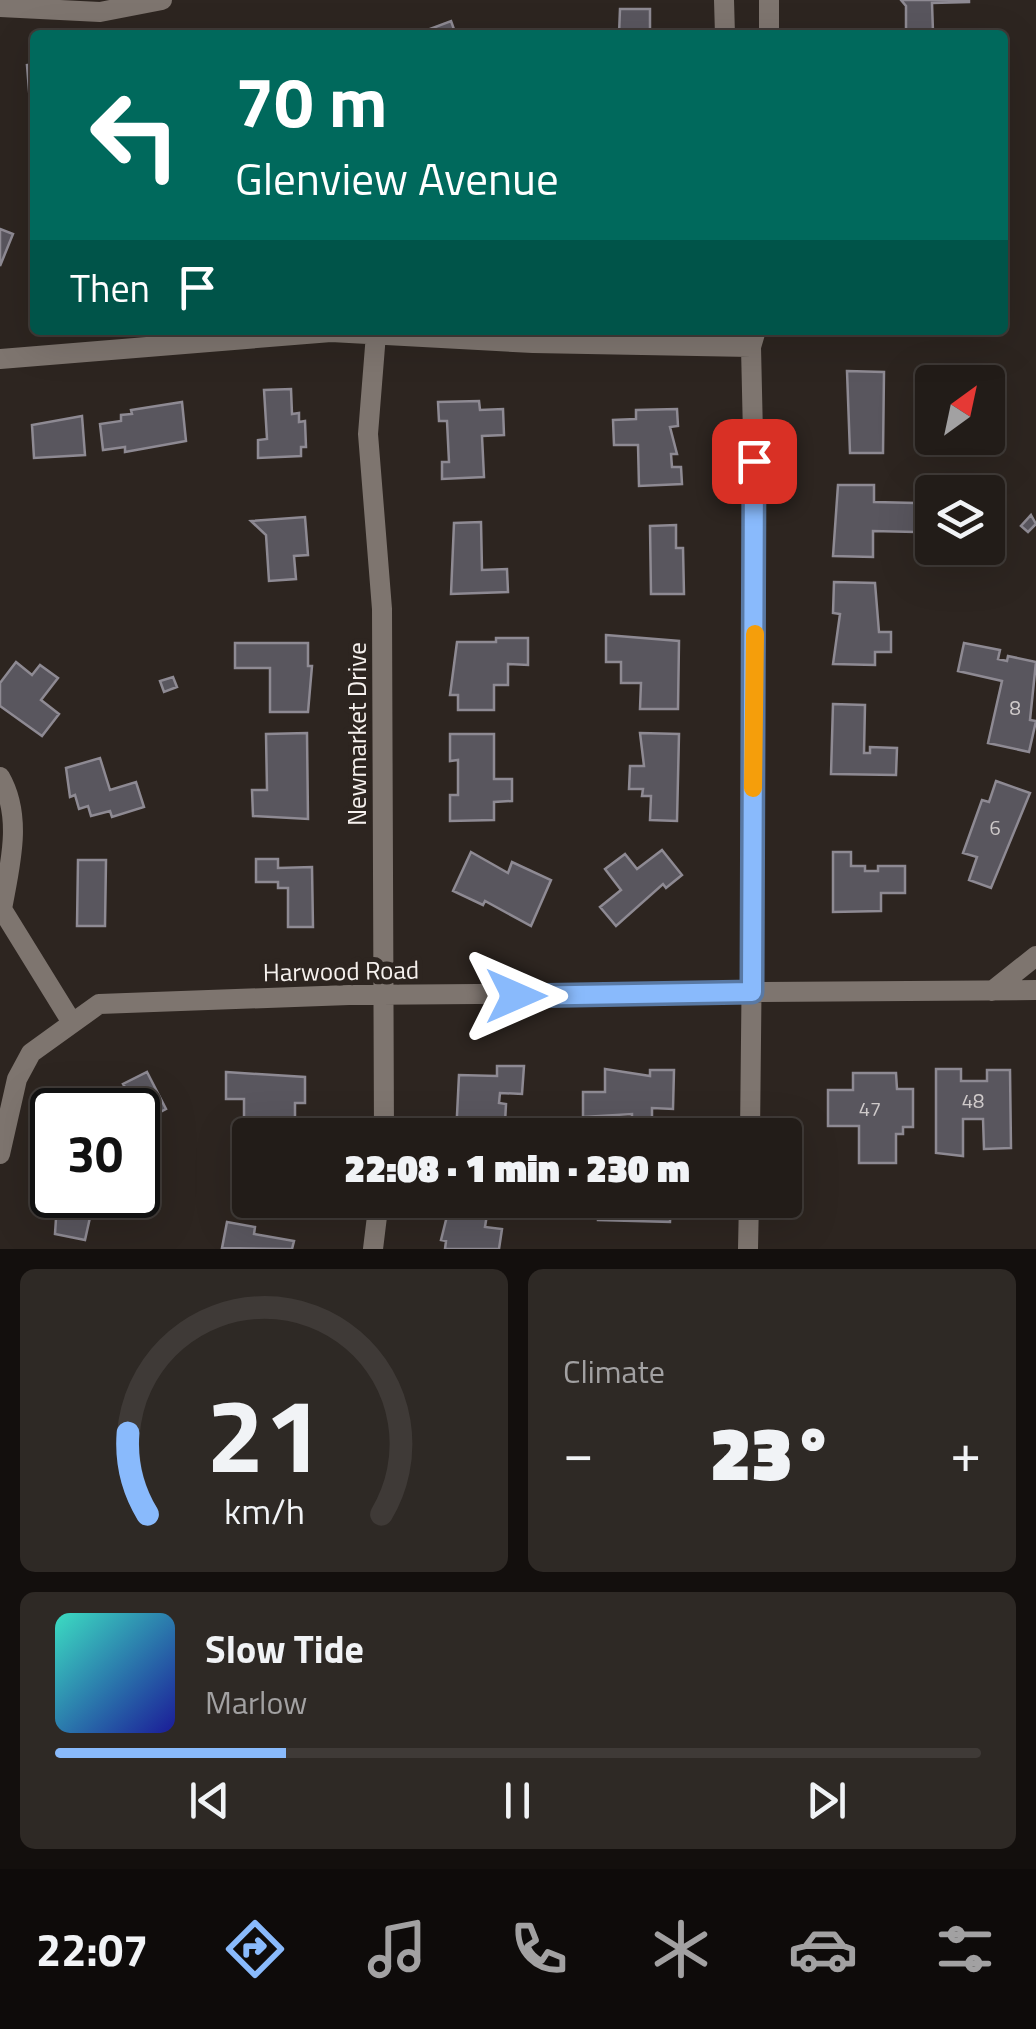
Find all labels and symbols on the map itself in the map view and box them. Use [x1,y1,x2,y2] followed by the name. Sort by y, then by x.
[915,365,1005,455] north arrow
[712,419,797,504] pin
[338,642,376,826] street label: Newmarket Drive
[1009,692,1021,723] house number: 8
[989,812,1001,843] house number: 6
[464,944,568,1048] position arrow
[263,951,419,991] street label: Harwood Road
[962,1085,984,1116] house number: 48
[30,1088,160,1218] speed limit sign: 30
[859,1093,881,1124] house number: 47

